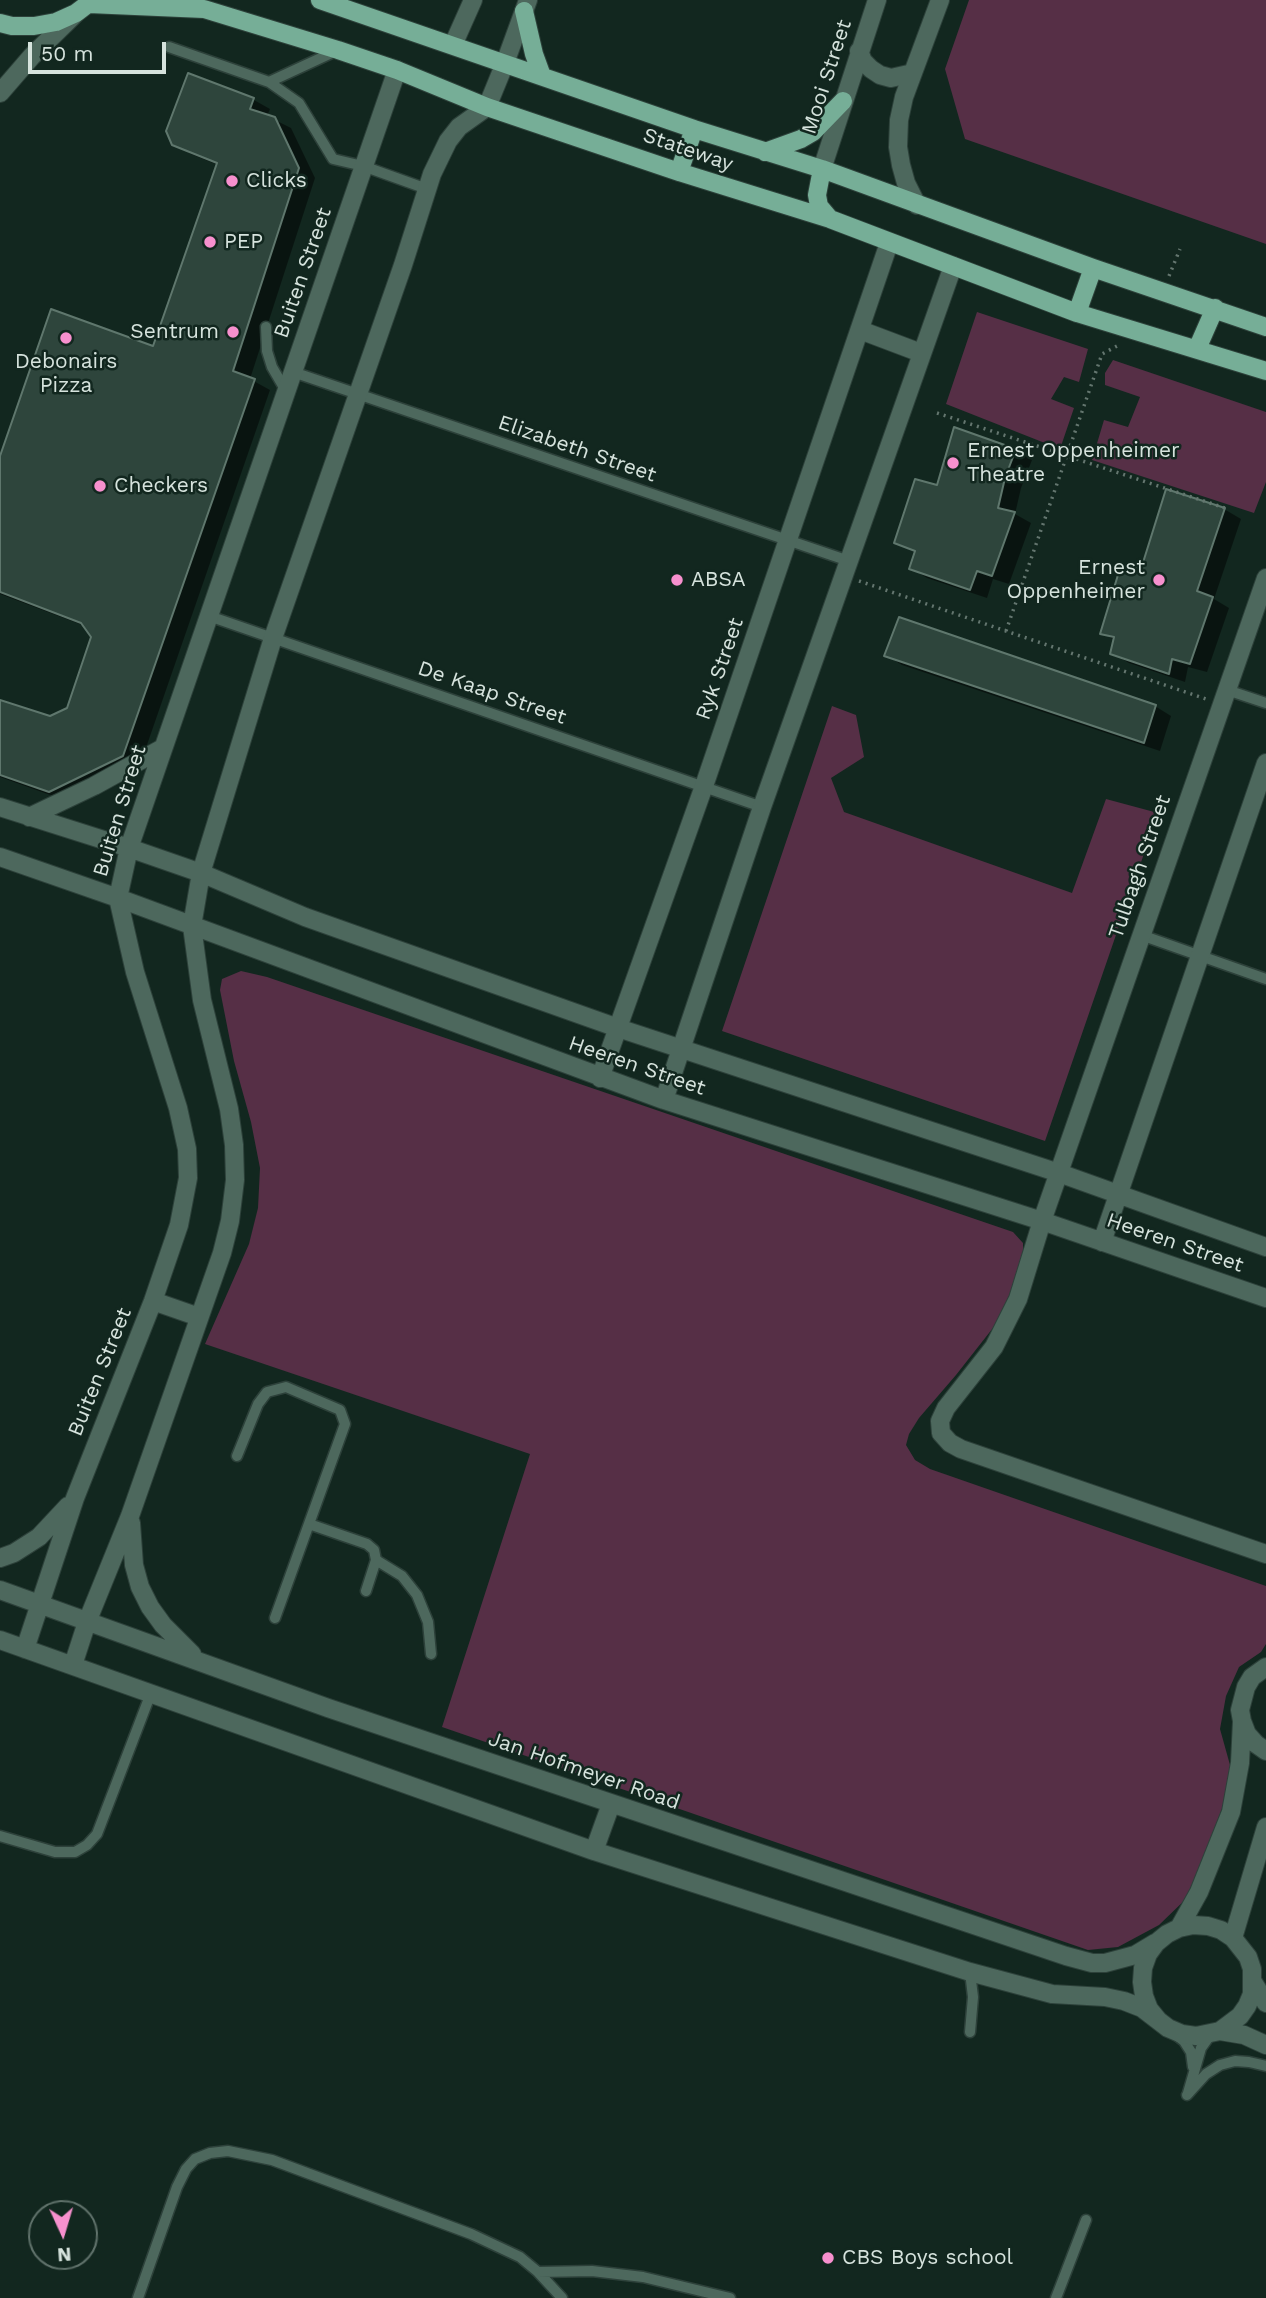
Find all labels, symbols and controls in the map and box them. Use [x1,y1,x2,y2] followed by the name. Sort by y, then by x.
[797,17,857,137] street label: Mooi Street
[32,28,170,72] scale bar
[41,41,93,66] text: 50 m
[640,123,736,177] street label: Stateway
[246,168,307,194] place label: Clicks
[224,173,240,189] marker: Clicks
[269,204,337,342] street label: Buiten Street
[224,229,263,255] place label: PEP
[202,234,218,250] marker: PEP
[130,319,219,345] place label: Sentrum
[225,324,241,340] marker: Sentrum
[58,330,74,346] marker: Debonairs Pizza
[15,349,117,399] place label: Debonairs Pizza
[495,410,659,488] street label: Elizabeth Street
[967,438,1180,488] place label: Ernest Oppenheimer Theatre
[945,455,961,471] marker: Ernest Oppenheimer Theatre
[114,473,208,499] place label: Checkers
[92,478,108,494] marker: Checkers
[1007,555,1145,605] place label: Ernest Oppenheimer
[691,567,746,593] place label: ABSA
[669,572,685,588] marker: ABSA
[1151,572,1167,588] marker: Ernest Oppenheimer
[691,615,749,723] street label: Ryk Street
[415,656,569,730] street label: De Kaap Street
[88,742,152,880] street label: Buiten Street
[1104,792,1176,942] street label: Tulbagh Street
[565,1031,709,1101] street label: Heeren Street
[1103,1208,1247,1278] street label: Heeren Street
[63,1304,137,1440] street label: Buiten Street
[485,1726,683,1816] street label: Jan Hofmeyer Road
[28,2200,98,2270] north arrow
[57,2242,72,2266] text: N
[842,2245,1013,2271] place label: CBS Boys school
[820,2250,836,2266] marker: CBS Boys school

